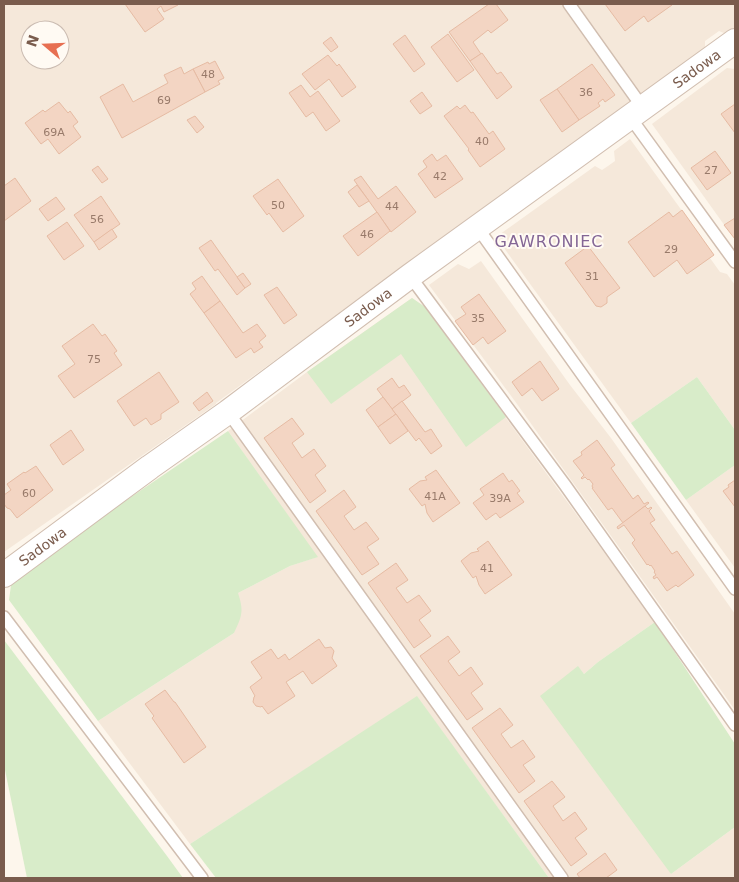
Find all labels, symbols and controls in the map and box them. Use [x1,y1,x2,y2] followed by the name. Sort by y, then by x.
[20,20,70,70] north arrow
[23,33,42,49] text: N
[670,46,724,91] street label: Sadowa
[201,68,215,81] house number: 48
[579,86,593,99] house number: 36
[157,94,171,107] house number: 69
[43,126,65,139] house number: 69A
[475,135,489,148] house number: 40
[704,164,718,177] house number: 27
[433,170,447,183] house number: 42
[271,199,285,212] house number: 50
[385,200,399,213] house number: 44
[90,213,104,226] house number: 56
[360,228,374,241] house number: 46
[495,232,603,251] district label: GAWRONIEC
[664,243,678,256] house number: 29
[585,270,599,283] house number: 31
[341,284,395,330] street label: Sadowa
[471,312,485,325] house number: 35
[87,353,101,366] house number: 75
[22,487,36,500] house number: 60
[424,490,446,503] house number: 41A
[489,492,511,505] house number: 39A
[16,524,69,569] street label: Sadowa
[480,562,494,575] house number: 41

